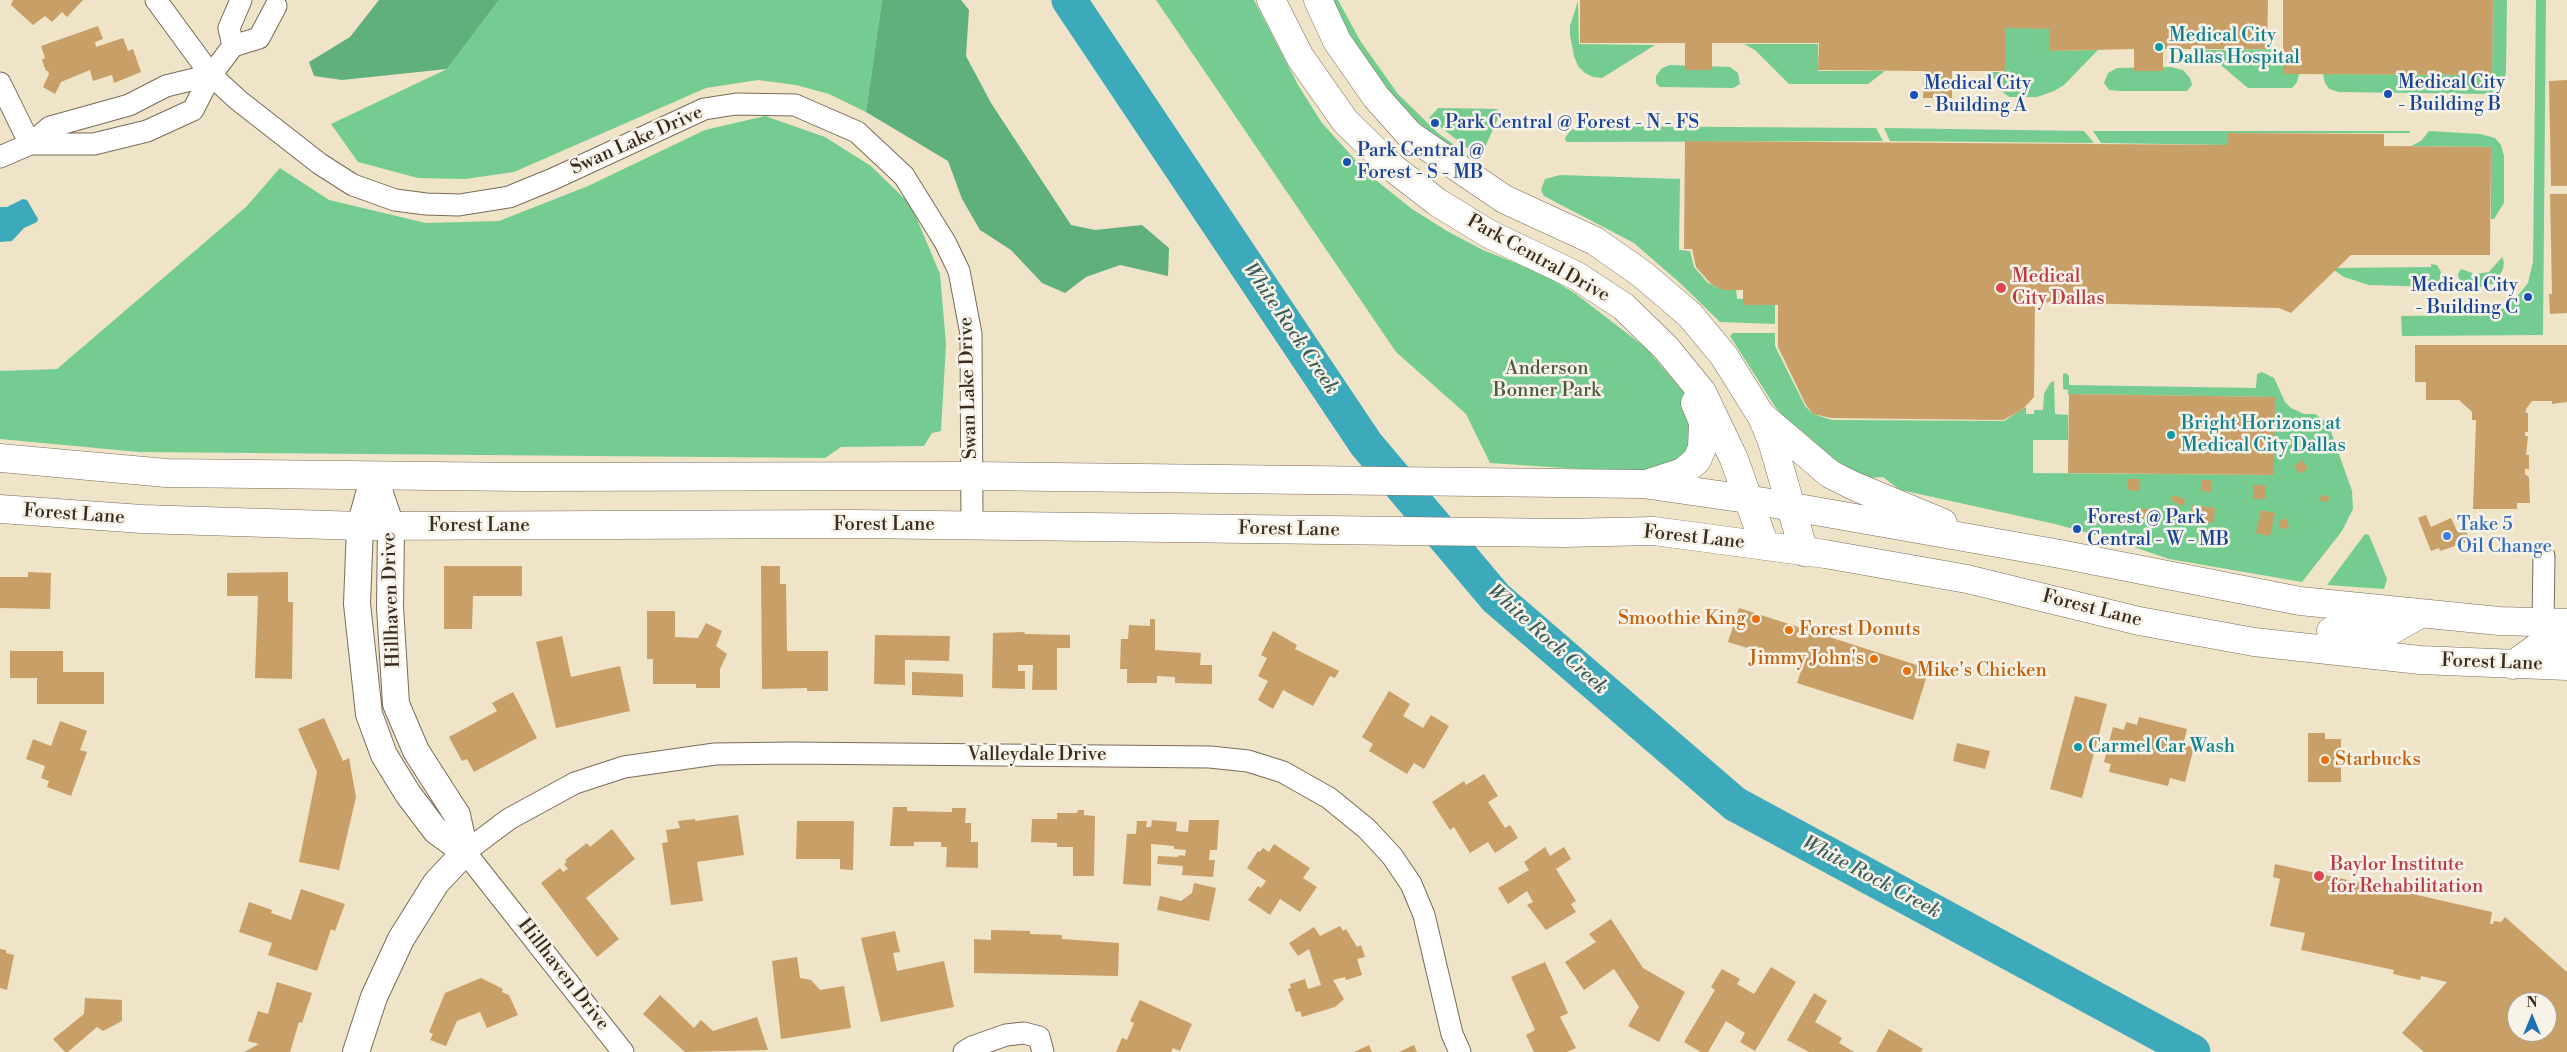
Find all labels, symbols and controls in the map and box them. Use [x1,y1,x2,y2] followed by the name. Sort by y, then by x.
[2169,25,2300,69] place label: Medical City Dallas Hospital
[2153,41,2165,53] marker: Medical City Dallas Hospital
[2398,72,2505,116] place label: Medical City - Building B
[1924,73,2031,117] place label: Medical City - Building A
[2382,88,2394,100] marker: Medical City - Building B
[1908,89,1920,101] marker: Medical City - Building A
[567,102,707,180] street label: Swan Lake Drive
[1445,112,1699,134] place label: Park Central @ Forest - N - FS
[1429,117,1441,129] marker: Park Central @ Forest - N - FS
[1357,140,1484,184] place label: Park Central @ Forest - S - MB
[1341,156,1353,168] marker: Park Central @ Forest - S - MB
[1463,210,1613,308] street label: Park Central Drive
[1237,259,1343,399] water label: White Rock Creek
[2012,266,2105,310] place label: Medical City Dallas
[2411,275,2518,319] place label: Medical City - Building C
[1994,281,2008,295] marker: Medical City Dallas
[2522,291,2534,303] marker: Medical City - Building C
[955,316,983,460] street label: Swan Lake Drive
[1493,358,1601,402] park label: Anderson Bonner Park
[2181,413,2346,457] place label: Bright Horizons at Medical City Dallas
[2165,429,2177,441] marker: Bright Horizons at Medical City Dallas
[22,500,126,530] street label: Forest Lane
[2087,507,2229,551] place label: Forest @ Park Central - W - MB
[833,514,935,536] street label: Forest Lane
[2457,514,2552,558] place label: Take 5 Oil Change
[428,515,530,537] street label: Forest Lane
[1238,518,1340,542] street label: Forest Lane
[1642,521,1746,555] street label: Forest Lane
[2071,523,2083,535] marker: Forest @ Park Central - W - MB
[2441,530,2453,542] marker: Take 5 Oil Change
[378,532,406,668] street label: Hillhaven Drive
[1482,580,1612,700] water label: White Rock Creek
[2040,586,2144,632] street label: Forest Lane
[1618,608,1746,630] place label: Smoothie King
[1750,613,1762,625] marker: Smoothie King
[1799,619,1920,641] place label: Forest Donuts
[1783,624,1795,636] marker: Forest Donuts
[1749,648,1864,670] place label: Jimmy John's
[2441,650,2543,676] street label: Forest Lane
[1868,653,1880,665] marker: Jimmy John's
[1917,660,2047,682] place label: Mike's Chicken
[1901,665,1913,677] marker: Mike's Chicken
[2088,736,2235,758] place label: Carmel Car Wash
[2072,741,2084,753] marker: Carmel Car Wash
[967,744,1107,766] street label: Valleydale Drive
[2335,749,2421,771] place label: Starbucks
[2319,754,2331,766] marker: Starbucks
[1798,831,1944,925] water label: White Rock Creek
[2330,854,2483,898] place label: Baylor Institute for Rehabilitation
[2312,869,2326,883] marker: Baylor Institute for Rehabilitation
[512,914,614,1036] street label: Hillhaven Drive
[2507,992,2557,1042] north arrow
[2526,994,2538,1012] text: N

